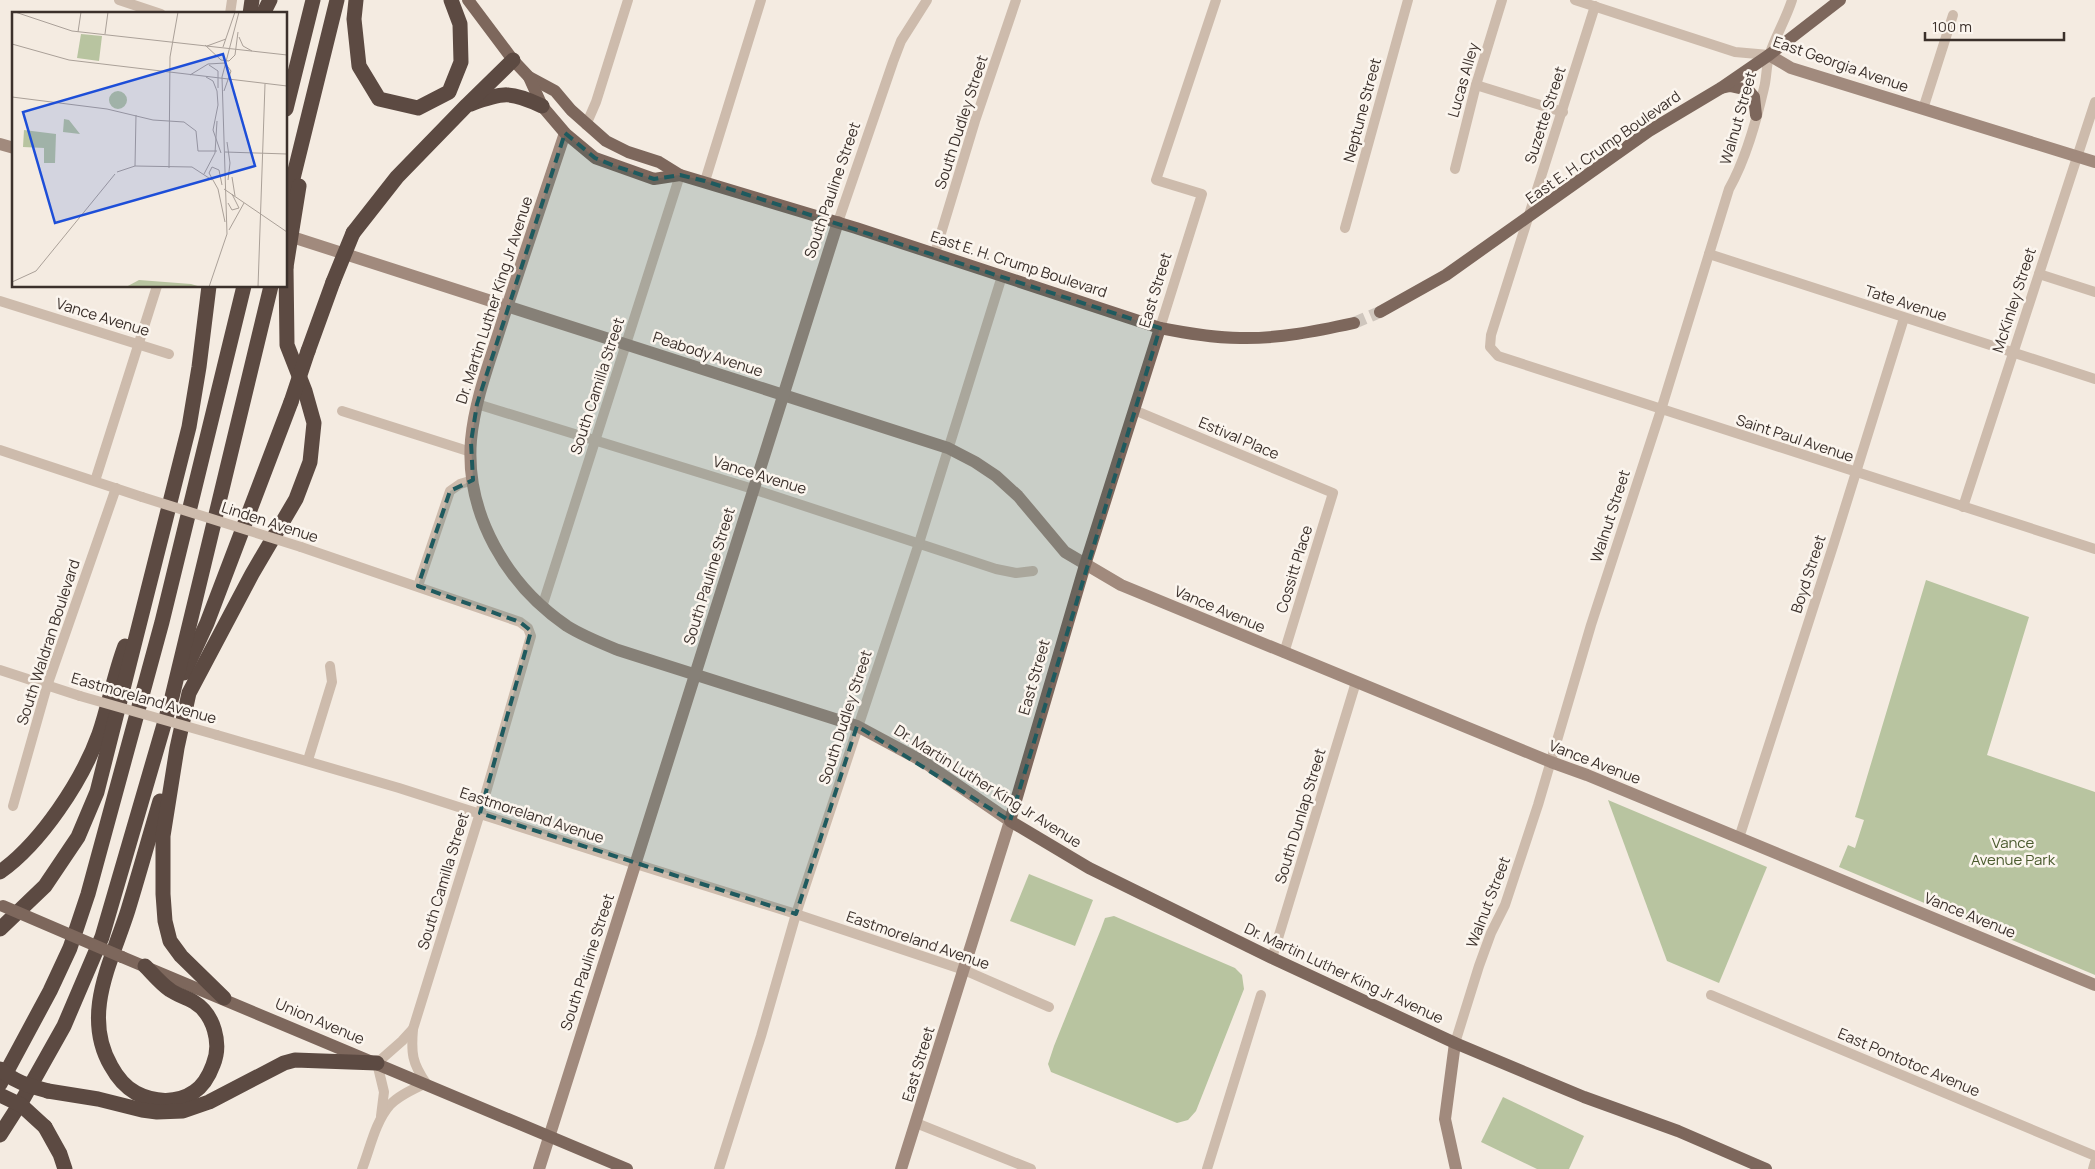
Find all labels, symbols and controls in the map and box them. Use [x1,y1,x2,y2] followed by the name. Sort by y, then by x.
[1925,10,2064,42] scale bar
[12,12,288,288] inset map
[1932,16,1972,37] text: 100 m
[1770,31,1912,97] street label: East Georgia Avenue
[1442,40,1484,120] street label: Lucas Alley
[929,52,993,192] street label: South Dudley Street
[1338,55,1386,165] street label: Neptune Street
[1519,64,1571,166] street label: Suzette Street
[1715,69,1761,167] street label: Walnut Street
[1521,86,1685,208] street label: East E. H. Crump Boulevard
[799,119,865,261] street label: South Pauline Street
[450,193,538,407] street label: Dr. Martin Luther King Jr Avenue
[928,226,1110,302] street label: East E. H. Crump Boulevard
[1987,245,2041,355] street label: McKinley Street
[1134,250,1176,330] street label: East Street
[1862,280,1950,326] street label: Tate Avenue
[54,293,153,341] street label: Vance Avenue
[565,315,629,457] street label: South Camilla Street
[650,326,766,382] street label: Peabody Avenue
[1733,409,1857,467] street label: Saint Paul Avenue
[1195,412,1283,464] street label: Estival Place
[711,451,810,499] street label: Vance Avenue
[1585,467,1635,565] street label: Walnut Street
[219,496,321,548] street label: Linden Avenue
[678,505,740,647] street label: South Pauline Street
[1271,522,1317,615] street label: Cossitt Place
[1785,532,1831,616] street label: Boyd Street
[11,556,85,728] street label: South Waldran Boulevard
[1171,580,1269,638] street label: Vance Avenue
[1013,637,1055,717] street label: East Street
[813,647,877,787] street label: South Dudley Street
[69,667,219,729] street label: Eastmoreland Avenue
[890,719,1086,853] street label: Dr. Martin Luther King Jr Avenue
[1546,735,1644,789] street label: Vance Avenue
[1269,746,1331,886] street label: South Dunlap Street
[457,782,607,848] street label: Eastmoreland Avenue
[412,810,474,952] street label: South Camilla Street
[1971,832,2056,870] park label: Vance Avenue Park
[1461,853,1515,951] street label: Walnut Street
[1921,887,2019,943] street label: Vance Avenue
[555,891,619,1033] street label: South Pauline Street
[844,906,993,974] street label: Eastmoreland Avenue
[1241,918,1447,1029] street label: Dr. Martin Luther King Jr Avenue
[272,993,368,1049] street label: Union Avenue
[1835,1023,1983,1102] street label: East Pontotoc Avenue
[897,1024,939,1104] street label: East Street

